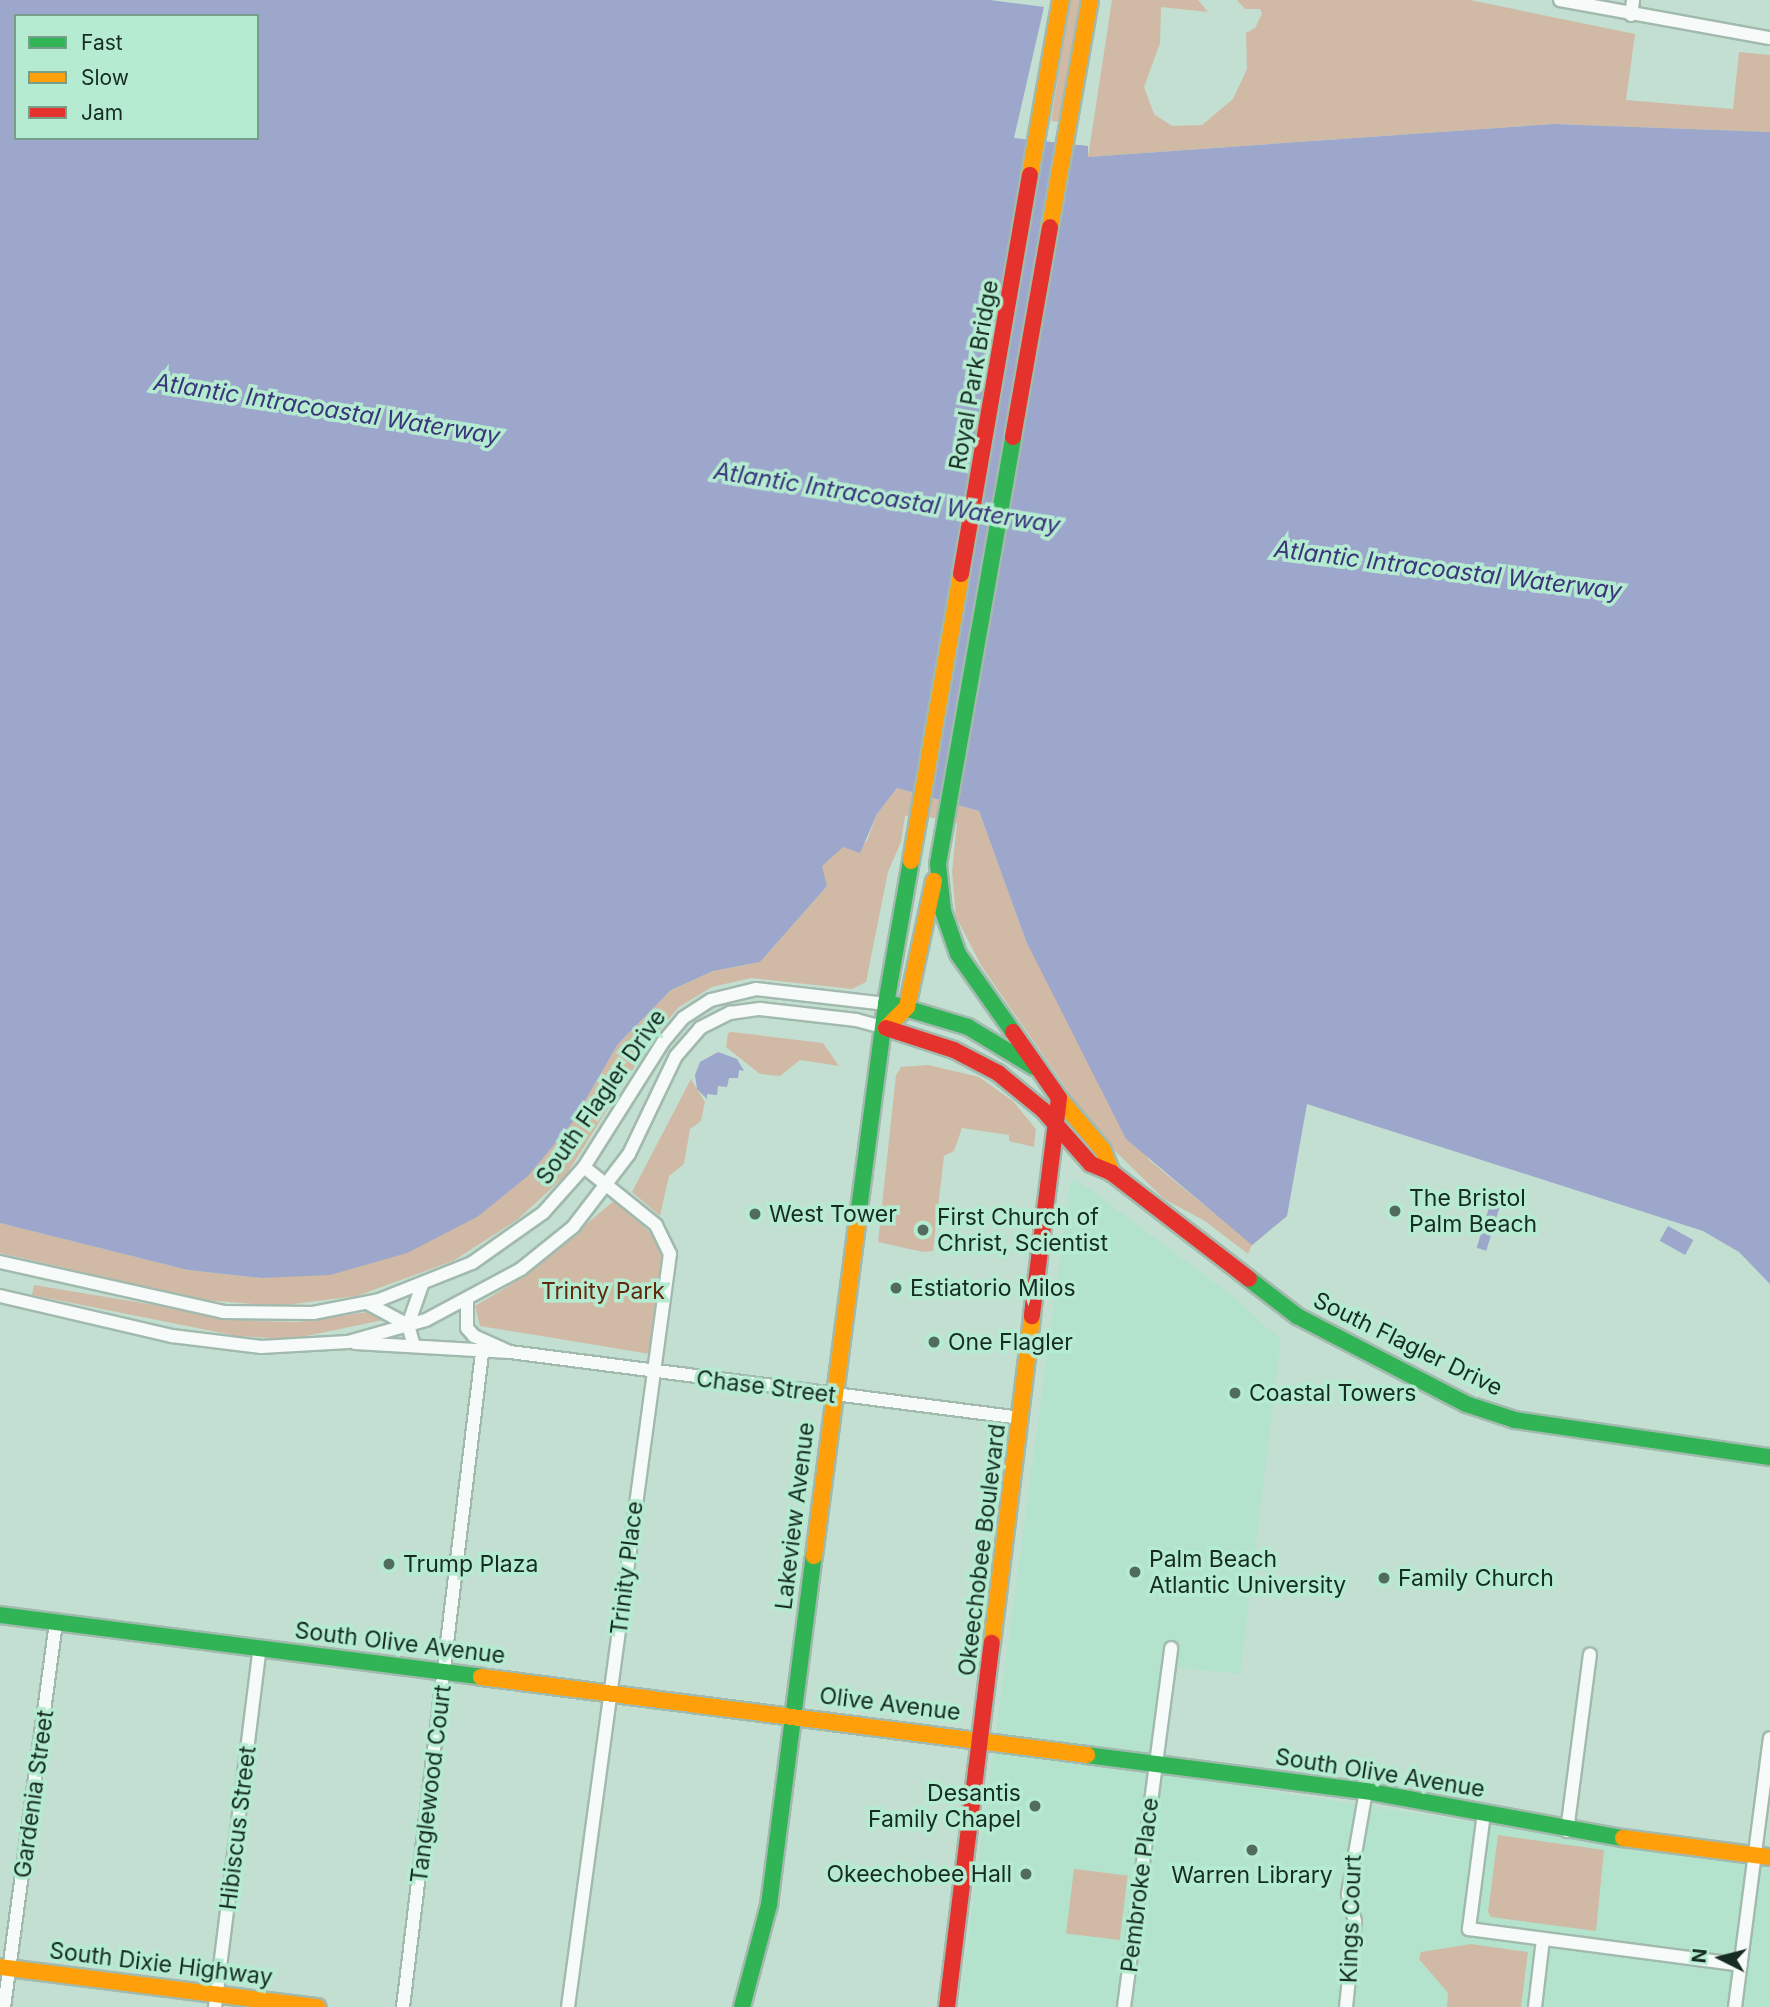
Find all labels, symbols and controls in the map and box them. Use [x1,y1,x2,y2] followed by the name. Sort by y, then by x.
[14,14,259,140] legend
[81,30,123,55] text: Fast
[81,65,129,90] text: Slow
[81,100,123,125] text: Jam
[944,278,1004,472] street label: Royal Park Bridge
[152,367,502,451] water label: Atlantic Intracoastal Waterway
[712,456,1062,540] water label: Atlantic Intracoastal Waterway
[1272,534,1624,606] water label: Atlantic Intracoastal Waterway
[530,1004,672,1190] street label: South Flagler Drive
[1409,1184,1537,1238] place label: The Bristol Palm Beach
[769,1200,897,1228] place label: West Tower
[937,1203,1108,1257] place label: First Church of Christ, Scientist
[1387,1203,1403,1219] marker: The Bristol Palm Beach
[747,1206,763,1222] marker: West Tower
[915,1222,931,1238] marker: First Church of Christ, Scientist
[910,1274,1076,1302] place label: Estiatorio Milos
[541,1277,665,1305] park label: Trinity Park
[888,1280,904,1296] marker: Estiatorio Milos
[1309,1286,1507,1402] street label: South Flagler Drive
[948,1328,1073,1356] place label: One Flagler
[926,1334,942,1350] marker: One Flagler
[695,1365,837,1409] street label: Chase Street
[1249,1379,1417,1407] place label: Coastal Towers
[1227,1385,1243,1401] marker: Coastal Towers
[770,1421,820,1611] street label: Lakeview Avenue
[953,1423,1011,1677] street label: Okeechobee Boulevard
[605,1500,649,1636] street label: Trinity Place
[1149,1545,1346,1599] place label: Palm Beach Atlantic University
[403,1550,538,1578] place label: Trump Plaza
[381,1556,397,1572] marker: Trump Plaza
[1127,1564,1143,1580] marker: Palm Beach Atlantic University
[1398,1564,1554,1592] place label: Family Church
[1376,1570,1392,1586] marker: Family Church
[293,1616,507,1670] street label: South Olive Avenue
[818,1682,962,1726] street label: Olive Avenue
[405,1683,457,1885] street label: Tanglewood Court
[9,1708,59,1880] street label: Gardenia Street
[1273,1743,1487,1803] street label: South Olive Avenue
[214,1745,262,1911] street label: Hibiscus Street
[868,1779,1021,1833] place label: Desantis Family Chapel
[1116,1796,1164,1974] street label: Pembroke Place
[1027,1798,1043,1814] marker: Desantis Family Chapel
[1244,1842,1260,1858] marker: Warren Library
[1335,1854,1367,1984] street label: Kings Court
[826,1860,1012,1888] place label: Okeechobee Hall
[1171,1861,1333,1889] place label: Warren Library
[1018,1866,1034,1882] marker: Okeechobee Hall
[1686,1923,1756,1993] north arrow
[48,1937,274,1991] street label: South Dixie Highway
[1687,1947,1712,1964] text: N

